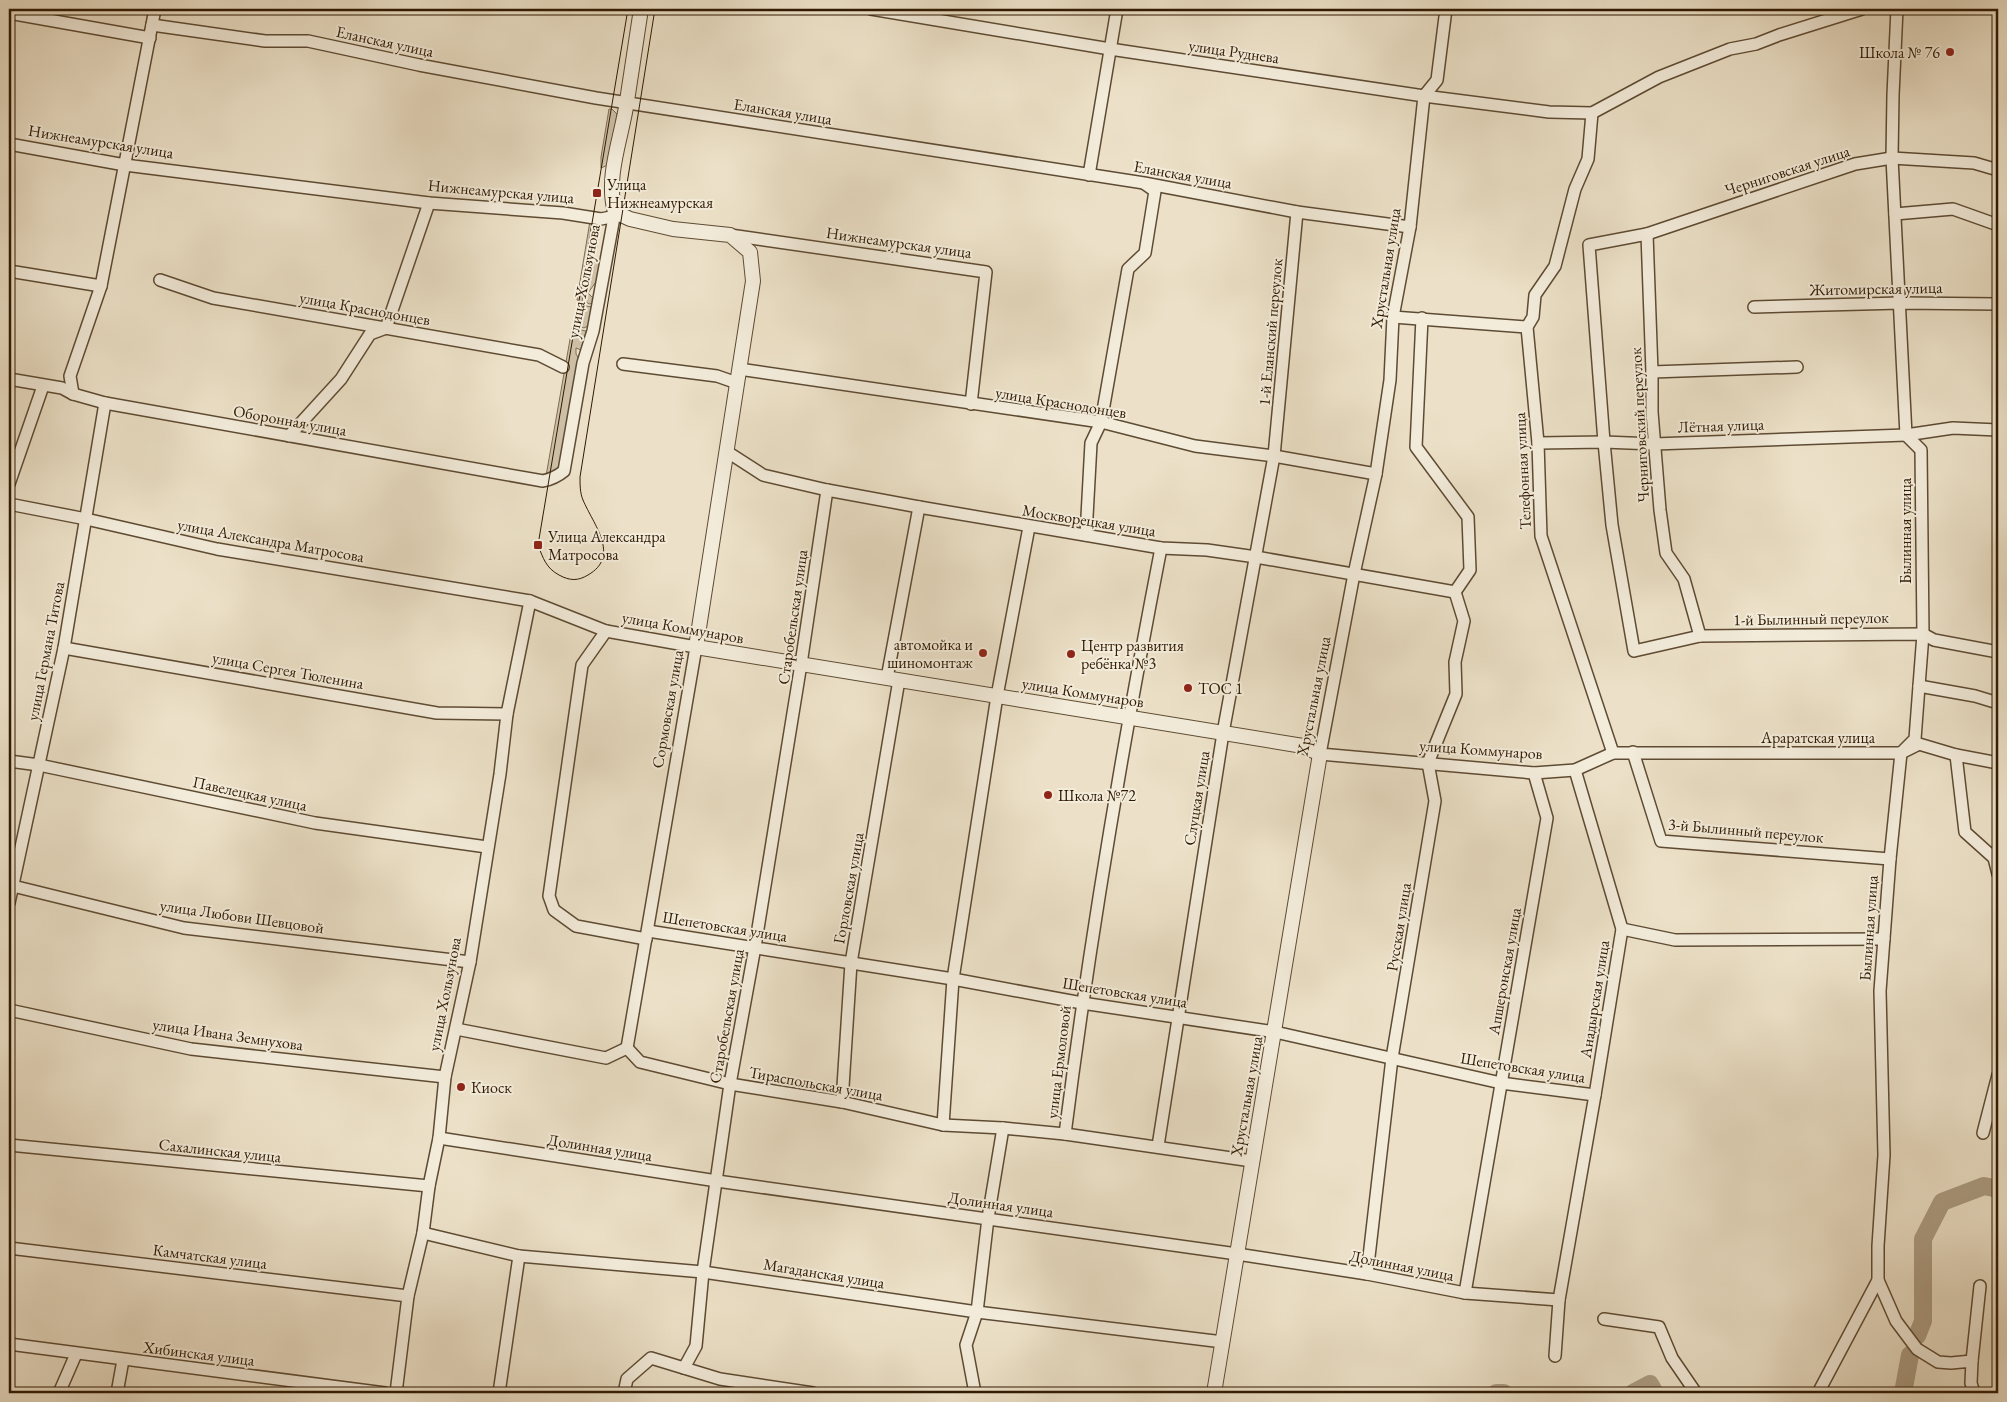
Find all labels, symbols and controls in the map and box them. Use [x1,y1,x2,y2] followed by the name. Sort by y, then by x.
[334,21,436,62] street label: Еланская улица
[1187,35,1281,68] street label: улица Руднева
[1859,42,1940,63] place label: Школа № 76
[1944,46,1956,58] marker: Школа № 76
[732,93,834,130] street label: Еланская улица
[27,120,176,163] street label: Нижнеамурская улица
[1722,140,1853,201] street label: Черниговская улица
[1132,156,1234,194] street label: Еланская улица
[606,174,713,213] place label: Улица Нижнеамурская
[427,175,576,208] street label: Нижнеамурская улица
[591,187,603,199] marker: Улица Нижнеамурская
[1365,206,1405,331] street label: Хрустальная улица
[562,222,605,340] street label: улица Хользунова
[825,222,974,263] street label: Нижнеамурская улица
[1254,257,1287,407] street label: 1-й Еланский переулок
[1808,277,1943,300] street label: Житомирская улица
[298,287,432,330] street label: улица Краснодонцев
[1625,347,1654,503] street label: Черниговский переулок
[994,382,1128,423] street label: улица Краснодонцев
[232,400,349,441] street label: Оборонная улица
[1509,411,1536,530] street label: Телефонная улица
[1677,413,1765,438] street label: Лётная улица
[1895,477,1916,584] street label: Былинная улица
[1021,500,1158,542] street label: Москворецкая улица
[176,514,367,567] street label: улица Александра Матросова
[547,526,666,565] place label: Улица Александра Матросова
[532,539,544,551] marker: Улица Александра Матросова
[773,548,812,686] street label: Старобельская улица
[22,579,69,722] street label: улица Германа Титова
[620,606,746,649] street label: улица Коммунаров
[1733,607,1889,630] street label: 1-й Былинный переулок
[887,634,974,673] place label: автомойка и шиномонтаж
[1291,634,1336,759] street label: Хрустальная улица
[1081,635,1184,674] place label: Центр развития ребёнка №3
[211,647,366,694] street label: улица Сергея Тюленина
[977,647,989,659] marker: автомойка и шиномонтаж
[647,648,688,770] street label: Сормовская улица
[1065,648,1077,660] marker: Центр развития ребёнка №3
[1020,672,1146,713] street label: улица Коммунаров
[1198,678,1243,699] place label: ТОС 1
[1182,682,1194,694] marker: ТОС 1
[1760,727,1876,748] street label: Араратская улица
[1419,735,1543,764] street label: улица Коммунаров
[1179,749,1214,847] street label: Слуцкая улица
[191,771,310,816] street label: Павелецкая улица
[1058,785,1136,806] place label: Школа №72
[1042,789,1054,801] marker: Школа №72
[1667,813,1825,848] street label: 3-й Былинный переулок
[828,830,869,945] street label: Горловская улица
[1854,874,1883,982] street label: Былинная улица
[1381,881,1416,973] street label: Русская улица
[159,895,326,938] street label: улица Любови Шевцовой
[1483,905,1526,1037] street label: Апшеронская улица
[661,906,789,947] street label: Шепетовская улица
[423,935,466,1053] street label: улица Хользунова
[1575,938,1614,1060] street label: Анадырская улица
[704,947,749,1085] street label: Старобельская улица
[1061,972,1189,1013] street label: Шепетовская улица
[1041,1004,1076,1120] street label: улица Ермоловой
[151,1014,305,1056] street label: улица Ивана Земнухова
[1225,1034,1267,1159] street label: Хрустальная улица
[1459,1047,1587,1088] street label: Шепетовская улица
[747,1061,885,1106] street label: Тираспольская улица
[471,1077,512,1098] place label: Киоск
[455,1081,467,1093] marker: Киоск
[546,1129,654,1166] street label: Долинная улица
[158,1134,283,1167] street label: Сахалинская улица
[947,1187,1055,1222] street label: Долинная улица
[152,1239,269,1274] street label: Камчатская улица
[1348,1245,1456,1286] street label: Долинная улица
[762,1254,887,1294] street label: Магаданская улица
[141,1336,256,1371] street label: Хибинская улица

